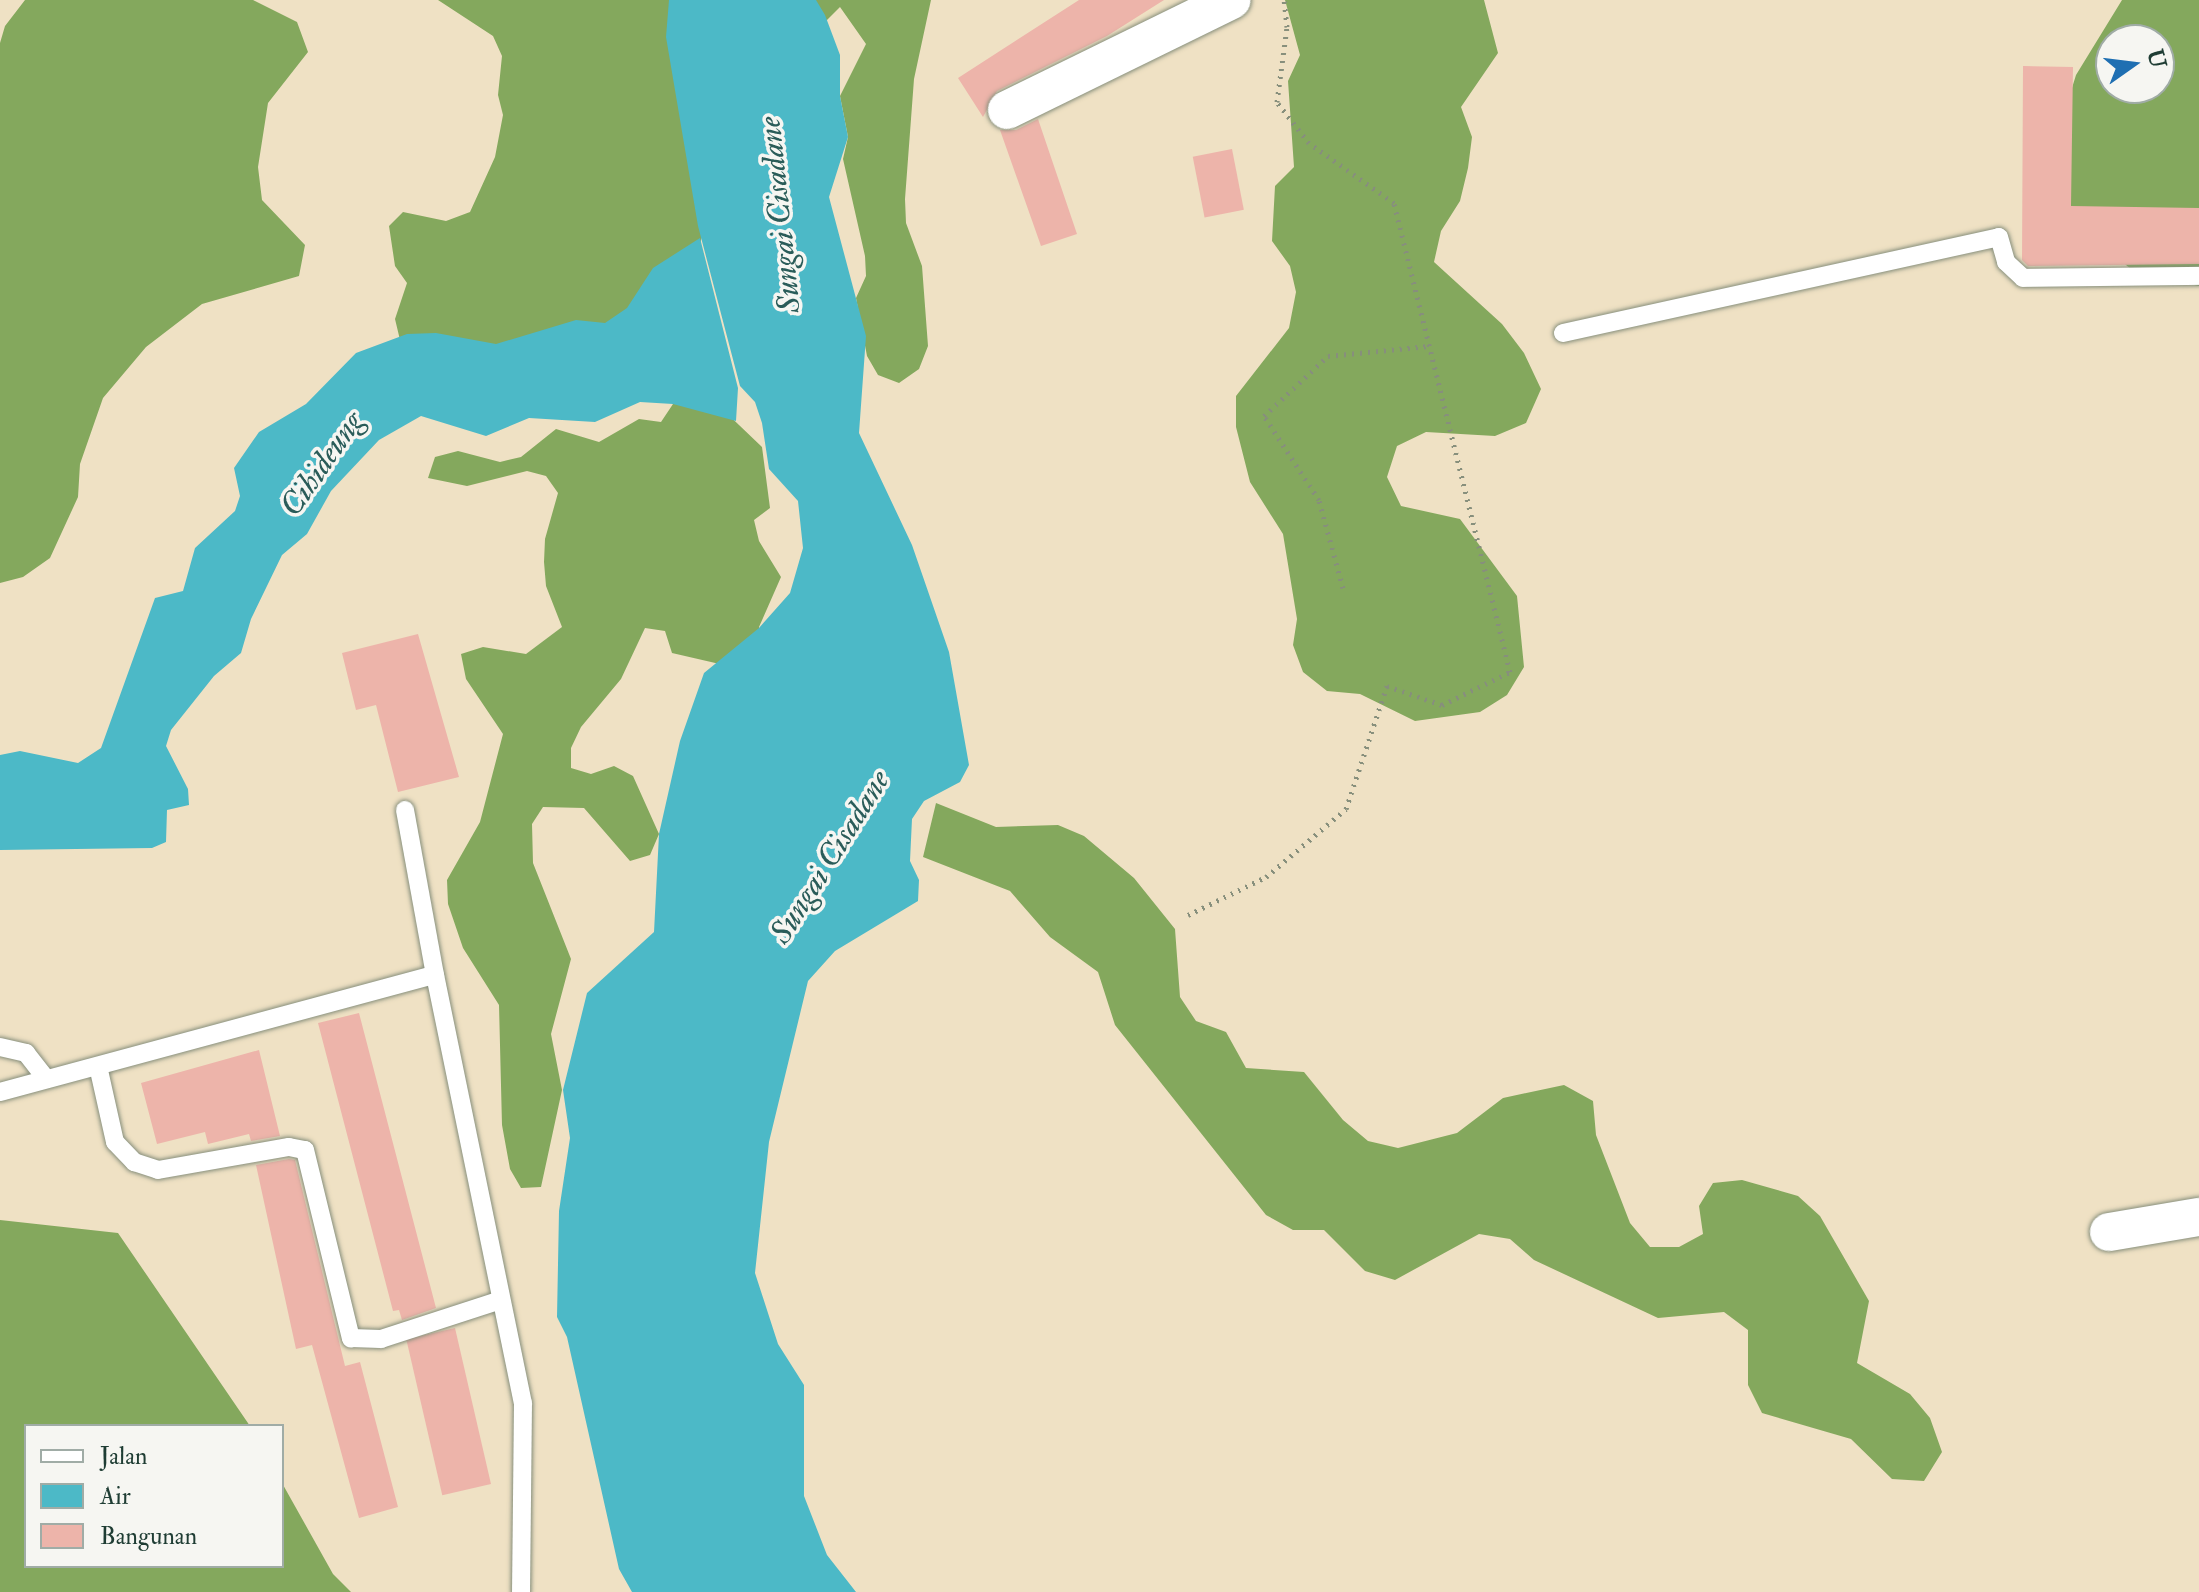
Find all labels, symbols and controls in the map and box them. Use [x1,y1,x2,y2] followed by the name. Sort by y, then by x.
[2095,24,2175,104] north arrow
[2141,46,2172,71] text: U
[751,115,809,315] water label: Sungai Cisadane
[272,404,372,524] water label: Cihideung
[761,763,899,951] water label: Sungai Cisadane
[24,1424,284,1568] legend
[100,1441,147,1472] text: Jalan
[100,1481,131,1512] text: Air
[100,1521,197,1552] text: Bangunan

